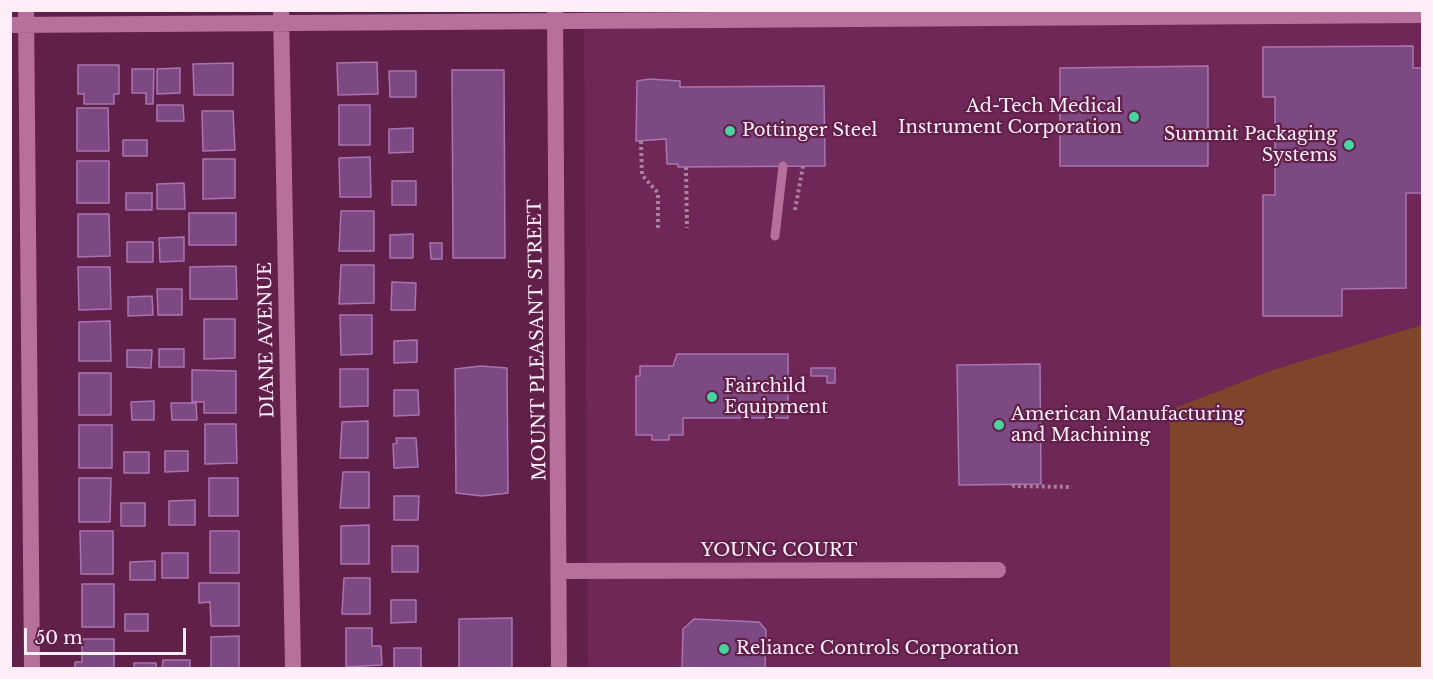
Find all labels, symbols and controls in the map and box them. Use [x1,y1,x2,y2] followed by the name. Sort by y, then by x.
[898,96,1122,138] place label: Ad-Tech Medical Instrument Corporation
[1127,110,1141,124] marker: Ad-Tech Medical Instrument Corporation
[742,120,877,142] place label: Pottinger Steel
[723,124,737,138] marker: Pottinger Steel
[1164,124,1337,166] place label: Summit Packaging Systems
[1342,138,1356,152] marker: Summit Packaging Systems
[525,199,551,481] street label: MOUNT PLEASANT STREET
[255,262,279,418] street label: DIANE AVENUE
[724,376,828,418] place label: Fairchild Equipment
[705,390,719,404] marker: Fairchild Equipment
[1011,404,1244,446] place label: American Manufacturing and Machining
[992,418,1006,432] marker: American Manufacturing and Machining
[701,540,857,562] street label: YOUNG COURT
[27,616,189,654] scale bar
[35,627,83,649] text: 50 m
[736,638,1019,660] place label: Reliance Controls Corporation
[717,642,731,656] marker: Reliance Controls Corporation

